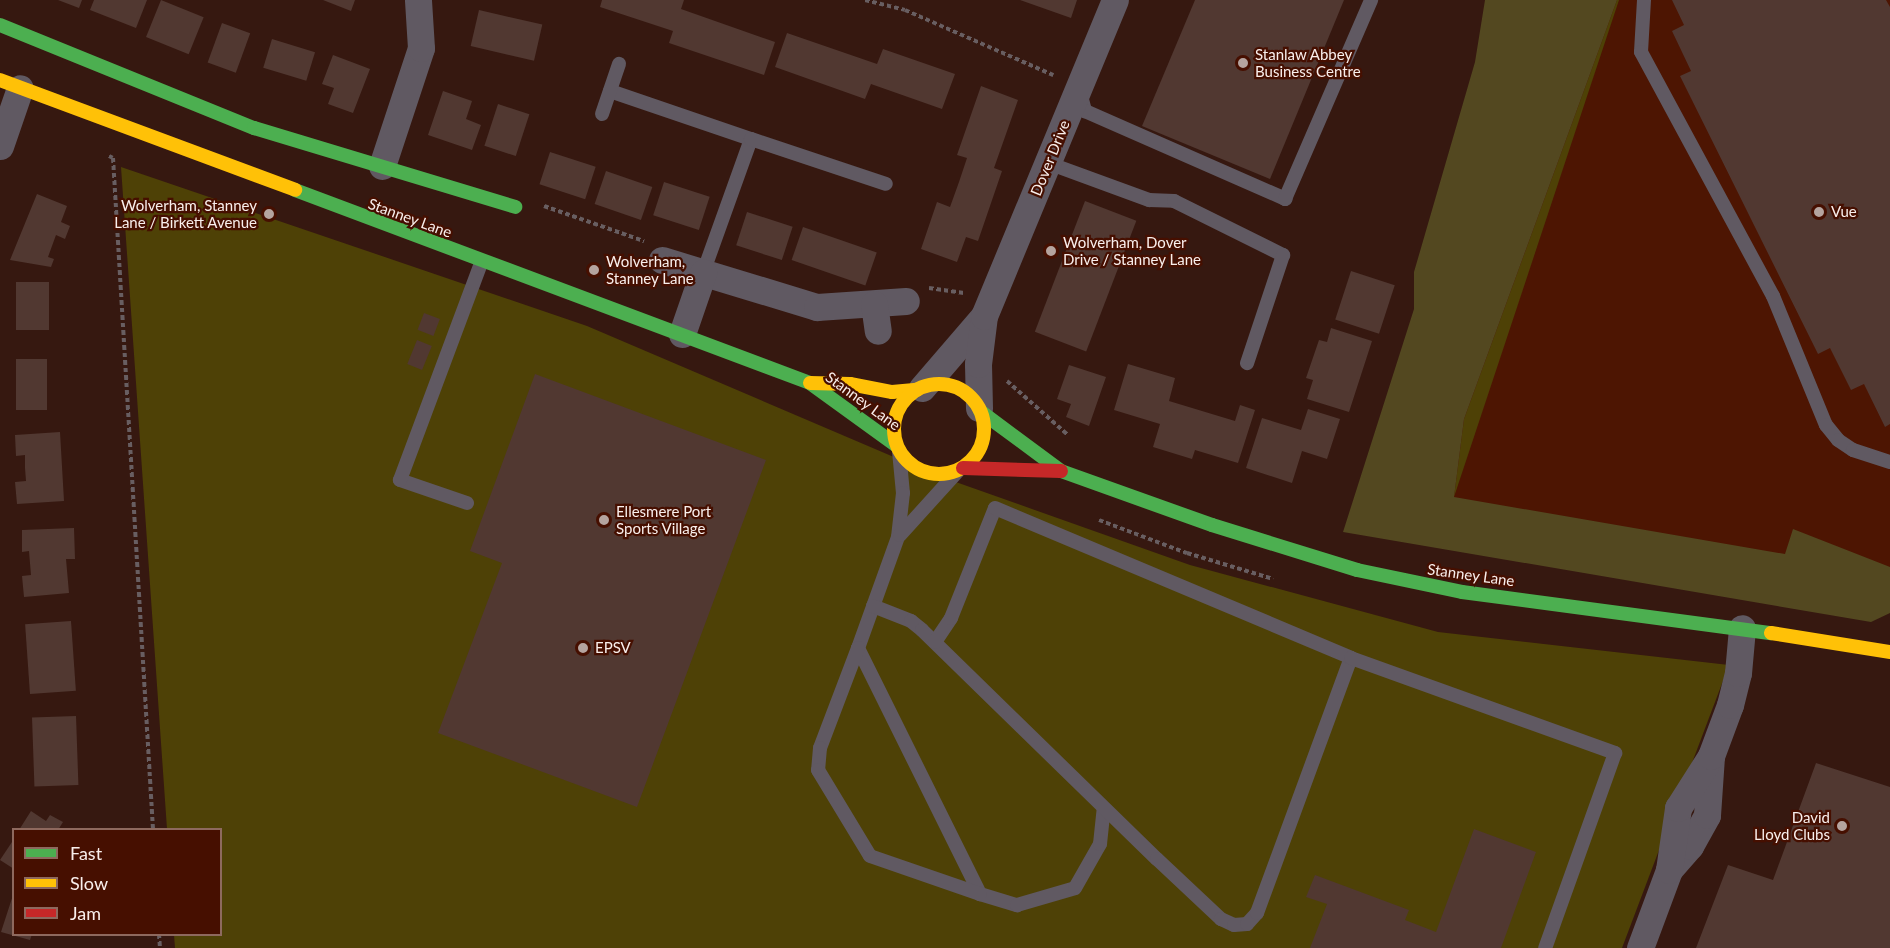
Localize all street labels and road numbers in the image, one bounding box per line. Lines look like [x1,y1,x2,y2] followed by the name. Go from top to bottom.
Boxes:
[1027,117,1073,199] street label: Dover Drive
[366,194,454,242] street label: Stanney Lane
[822,368,904,434] street label: Stanney Lane
[1426,560,1516,590] street label: Stanney Lane

